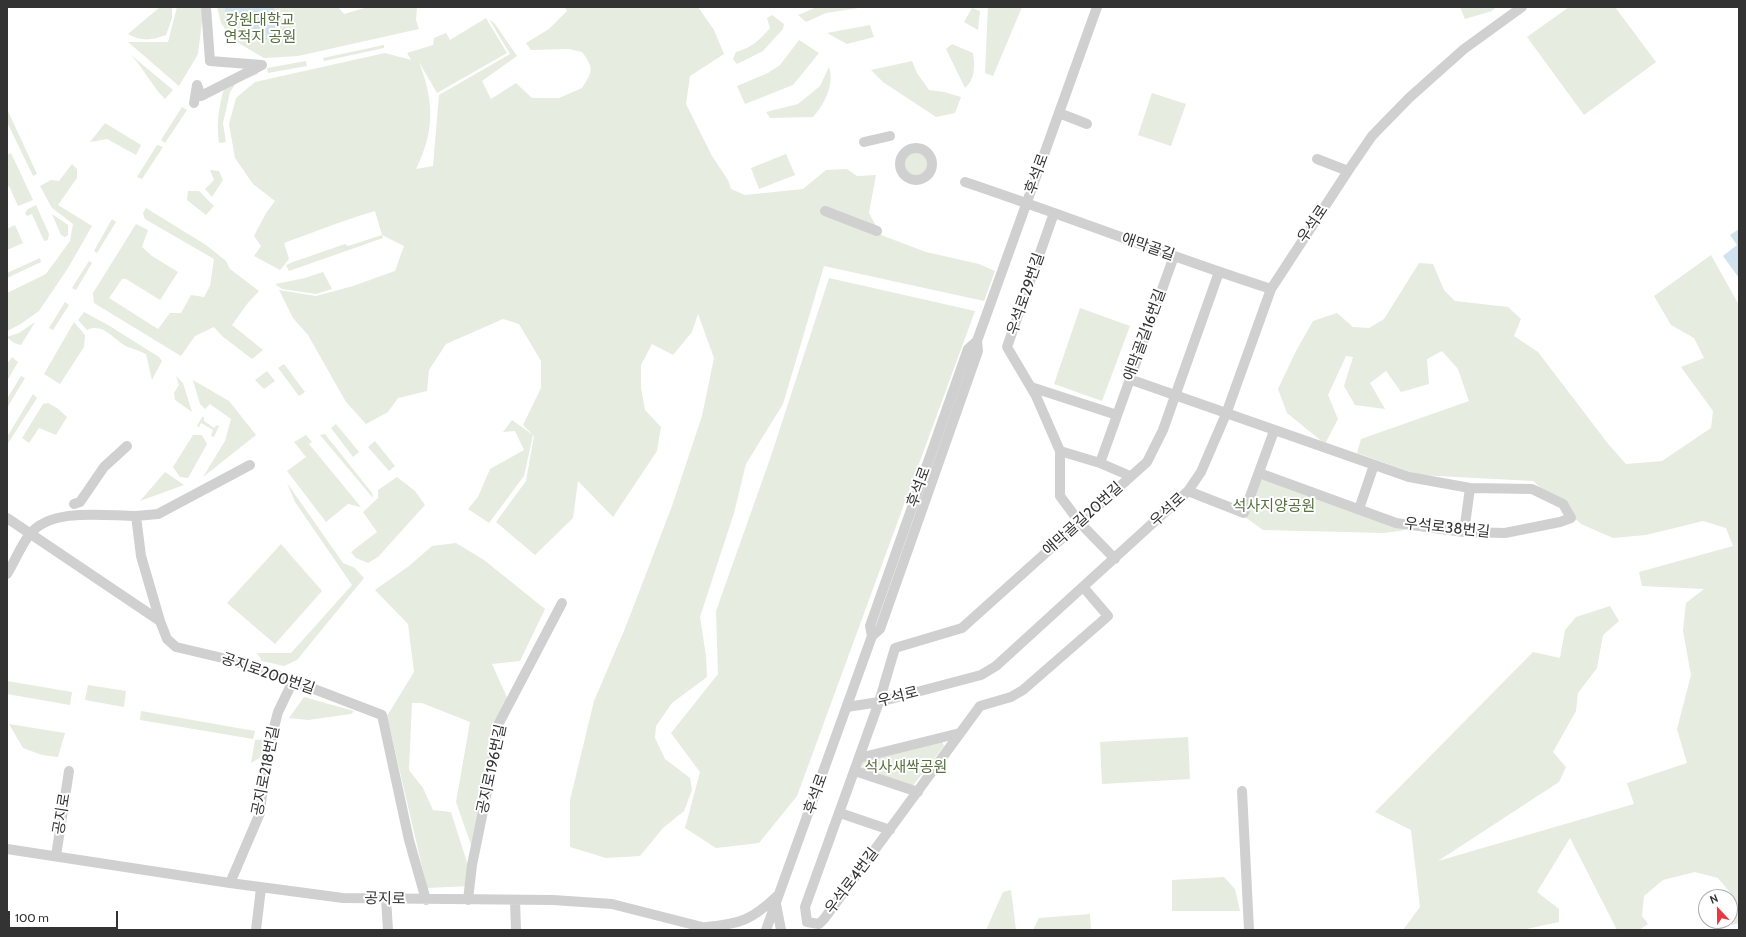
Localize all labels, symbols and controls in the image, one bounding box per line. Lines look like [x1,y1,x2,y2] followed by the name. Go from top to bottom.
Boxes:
[224,12,296,47] park label: 강원대학교 연적지 공원
[1021,151,1053,197] street label: 후석로
[1294,202,1332,246] street label: 우석로
[1119,230,1177,264] street label: 애막골길
[1004,251,1048,337] street label: 우석로29번길
[1120,287,1170,383] street label: 애막골길16번길
[903,464,935,510] street label: 후석로
[1039,478,1127,560] street label: 애막골길20번길
[1147,489,1189,531] street label: 우석로
[1233,498,1315,516] park label: 석사지양공원
[1403,515,1491,541] street label: 우석로38번길
[219,650,317,698] street label: 공지로200번길
[876,683,920,711] street label: 우석로
[474,723,510,815] street label: 공지로196번길
[248,725,284,817] street label: 공지로218번길
[865,759,947,777] park label: 석사새싹공원
[800,771,832,817] street label: 후석로
[50,792,74,836] street label: 공지로
[821,845,883,917] street label: 우석로4번길
[1698,889,1738,929] north arrow
[364,890,406,908] street label: 공지로
[1708,891,1720,907] text: N
[10,903,120,929] scale bar
[15,910,49,925] text: 100 m

